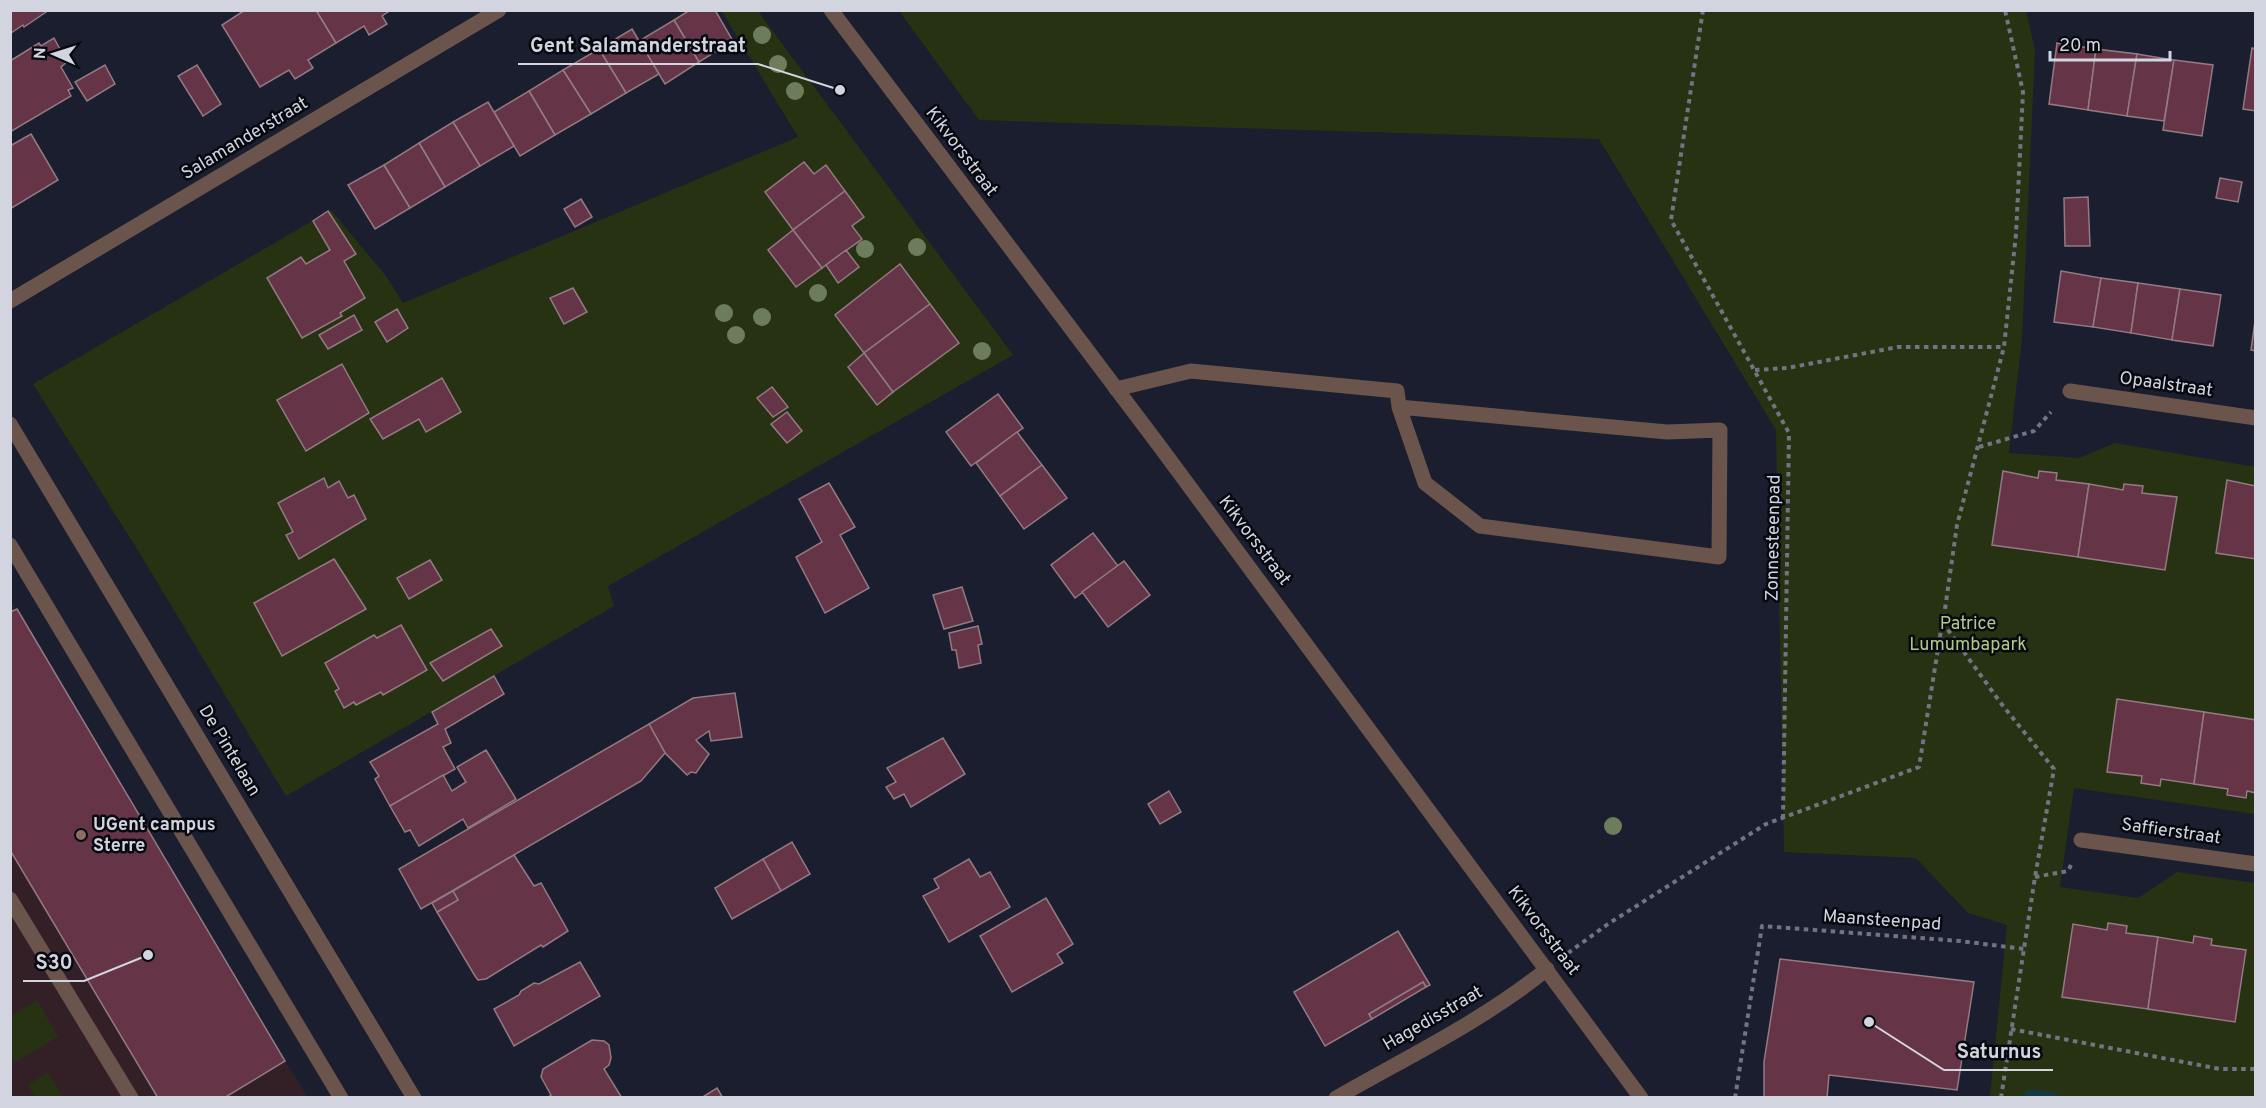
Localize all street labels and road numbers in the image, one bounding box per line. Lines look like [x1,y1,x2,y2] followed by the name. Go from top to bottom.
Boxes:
[178,92,312,186] street label: Salamanderstraat
[920,102,1002,202] street label: Kikvorsstraat
[2118,367,2214,403] street label: Opaalstraat
[1761,474,1787,602] street label: Zonnesteenpad
[1213,491,1295,591] street label: Kikvorsstraat
[193,701,265,801] street label: De Pintelaan
[2120,814,2222,850] street label: Saffierstraat
[1502,881,1584,981] street label: Kikvorsstraat
[1822,905,1942,937] street label: Maansteenpad
[1379,981,1487,1057] street label: Hagedisstraat

